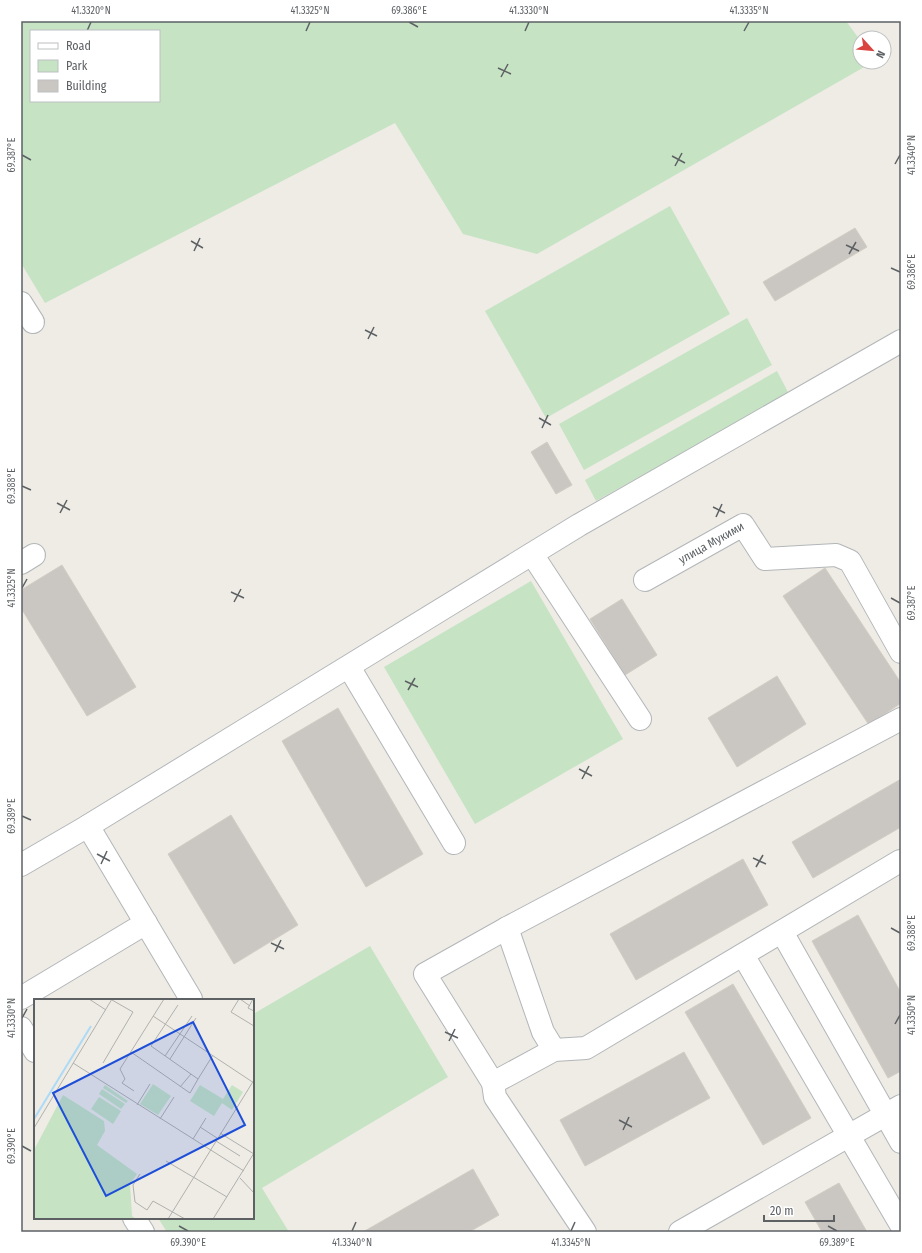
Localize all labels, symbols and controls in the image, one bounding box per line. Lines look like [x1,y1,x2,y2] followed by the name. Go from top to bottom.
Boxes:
[71,5,111,17] text: 41.3320°N
[290,5,330,17] text: 41.3325°N
[391,5,427,17] text: 69.386°E
[509,5,549,17] text: 41.3330°N
[729,5,769,17] text: 41.3335°N
[30,30,160,102] legend
[852,30,892,70] north arrow
[66,39,91,53] text: Road
[873,48,888,60] text: N
[66,59,88,73] text: Park
[66,79,107,93] text: Building
[906,135,918,175] text: 41.3340°N
[6,137,18,172] text: 69.387°E
[906,254,918,290] text: 69.386°E
[6,468,18,504] text: 69.388°E
[676,519,746,567] street label: улица Мукими
[6,568,18,608] text: 41.3325°N
[906,585,918,620] text: 69.387°E
[6,798,18,834] text: 69.389°E
[906,915,918,951] text: 69.388°E
[906,995,918,1035] text: 41.3350°N
[6,998,18,1038] text: 41.3330°N
[34,999,254,1219] inset map
[6,1128,18,1164] text: 69.390°E
[764,1197,834,1223] scale bar
[770,1204,794,1218] text: 20 m
[170,1237,206,1249] text: 69.390°E
[332,1237,372,1249] text: 41.3340°N
[551,1237,591,1249] text: 41.3345°N
[819,1237,855,1249] text: 69.389°E

